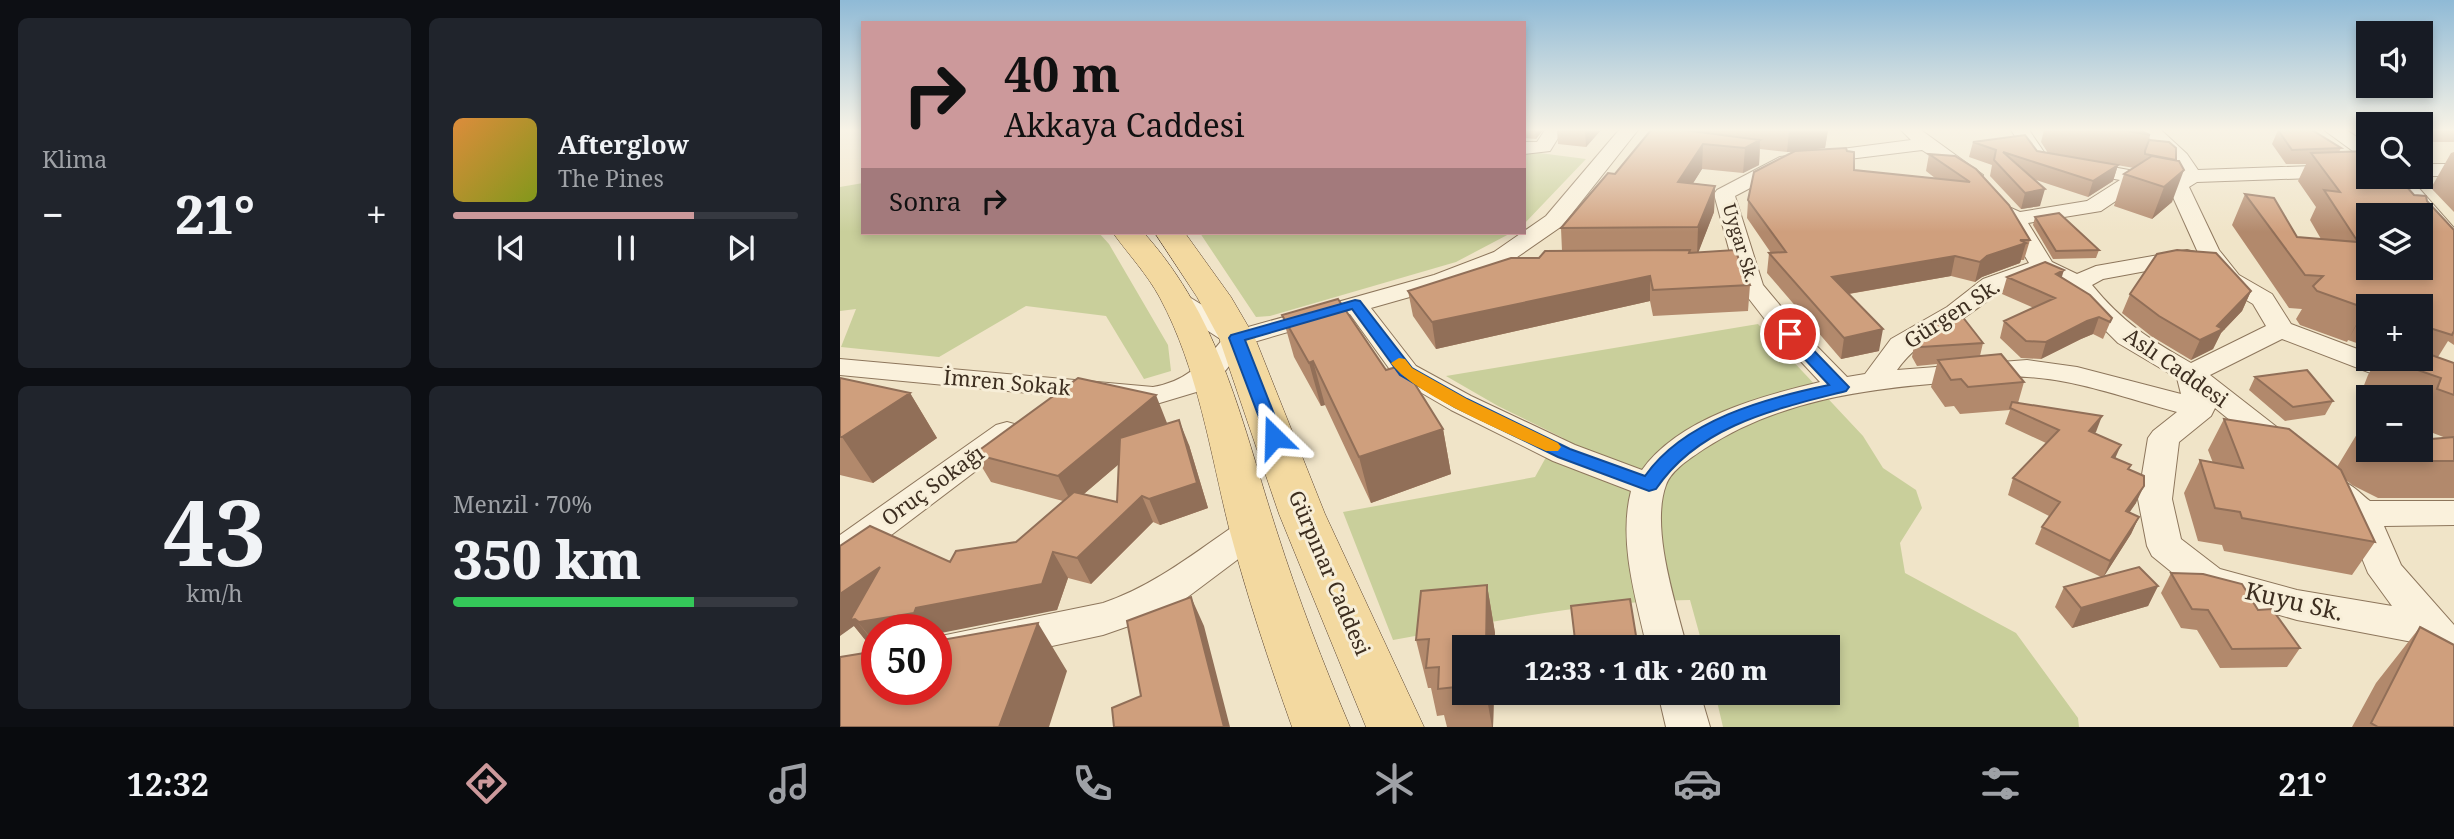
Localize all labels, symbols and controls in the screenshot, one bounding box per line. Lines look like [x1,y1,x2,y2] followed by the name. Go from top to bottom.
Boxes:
[2356,21,2433,462] map controls
[2356,21,2433,98] button: sound
[1004,40,1120,106] text: 40 m
[889,49,980,140] icon: right
[1004,103,1245,146] text: Akkaya Caddesi
[2356,112,2433,189] button: search
[558,126,689,162] text: Afterglow
[42,143,107,175] text: Klima
[558,162,664,194] text: The Pines
[175,178,255,249] text: 21°
[975,182,1013,220] icon: right
[889,183,961,219] text: Sonra
[42,188,64,240] text: −
[366,188,387,240] text: +
[1718,201,1764,285] street label: Uygar Sk.
[2356,203,2433,280] button: layers
[492,229,530,267] icon: previous
[607,229,645,267] icon: pause
[722,229,760,267] icon: next
[1898,272,2005,355] street label: Gürgen Sk.
[2356,294,2433,371] button: +
[1760,304,1820,364] pin
[1771,315,1809,353] icon: arrive
[2119,321,2234,413] street label: Aslı Caddesi
[942,362,1073,402] street label: İmren Sokak
[2356,385,2433,462] button: −
[1237,400,1311,474] position arrow
[876,438,990,532] street label: Oruç Sokağı
[163,469,266,593] text: 43
[1283,486,1377,660] street label: Gürpınar Caddesi
[453,488,592,520] text: Menzil · 70%
[453,523,641,594] text: 350 km
[2242,573,2347,628] street label: Kuyu Sk.
[186,577,243,609] text: km/h
[861,614,952,705] speed limit sign: 50
[1524,652,1768,688] text: 12:33 · 1 dk · 260 m
[462,759,511,808] icon: directions
[765,759,814,808] icon: music
[1068,759,1117,808] icon: phone
[1370,759,1419,808] icon: climate
[1673,759,1722,808] icon: car
[1976,759,2025,808] icon: filters
[127,762,209,805] text: 12:32
[2278,762,2327,805] text: 21°

